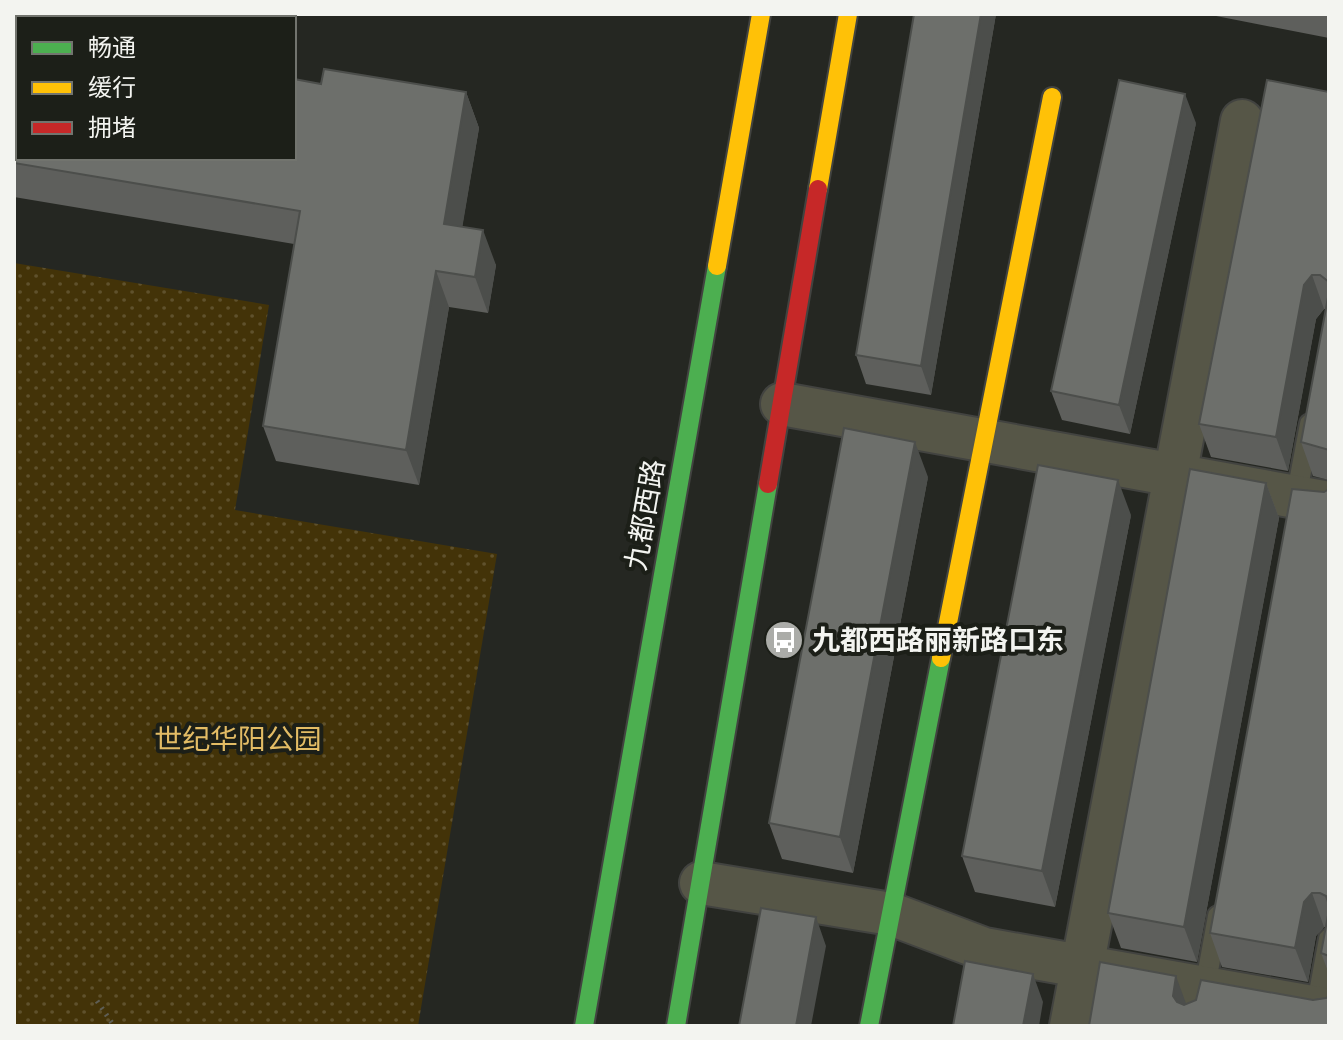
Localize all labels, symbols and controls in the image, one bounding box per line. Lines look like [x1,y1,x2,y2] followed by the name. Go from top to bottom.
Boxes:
[16,16,296,160] legend
[88,30,136,65] text: 畅通
[88,70,136,105] text: 缓行
[88,110,136,145] text: 拥堵
[615,456,675,574] street label: 九都西路
[763,619,805,661] bus stop icon: 九都西路丽新路口东
[812,620,1064,661] place label: 九都西路丽新路口东
[154,719,322,760] park label: 世纪华阳公园

